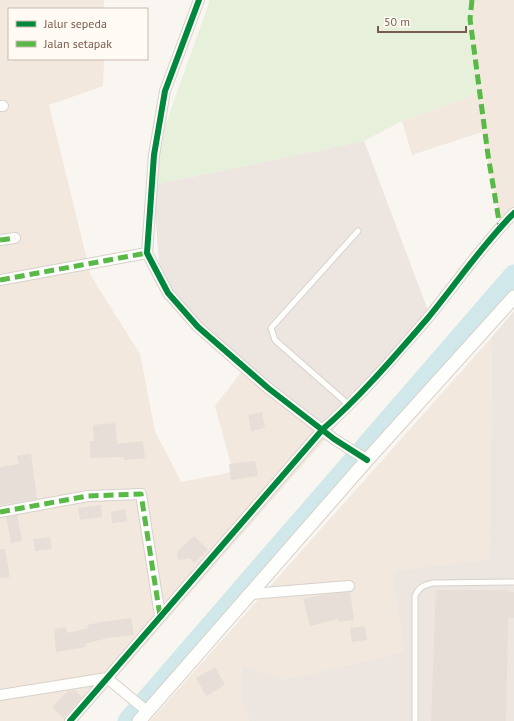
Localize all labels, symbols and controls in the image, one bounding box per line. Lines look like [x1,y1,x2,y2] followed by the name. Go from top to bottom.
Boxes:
[8,8,148,60] legend
[378,8,466,34] scale bar
[384,14,410,29] text: 50 m
[43,16,107,31] text: Jalur sepeda
[43,36,112,51] text: Jalan setapak

